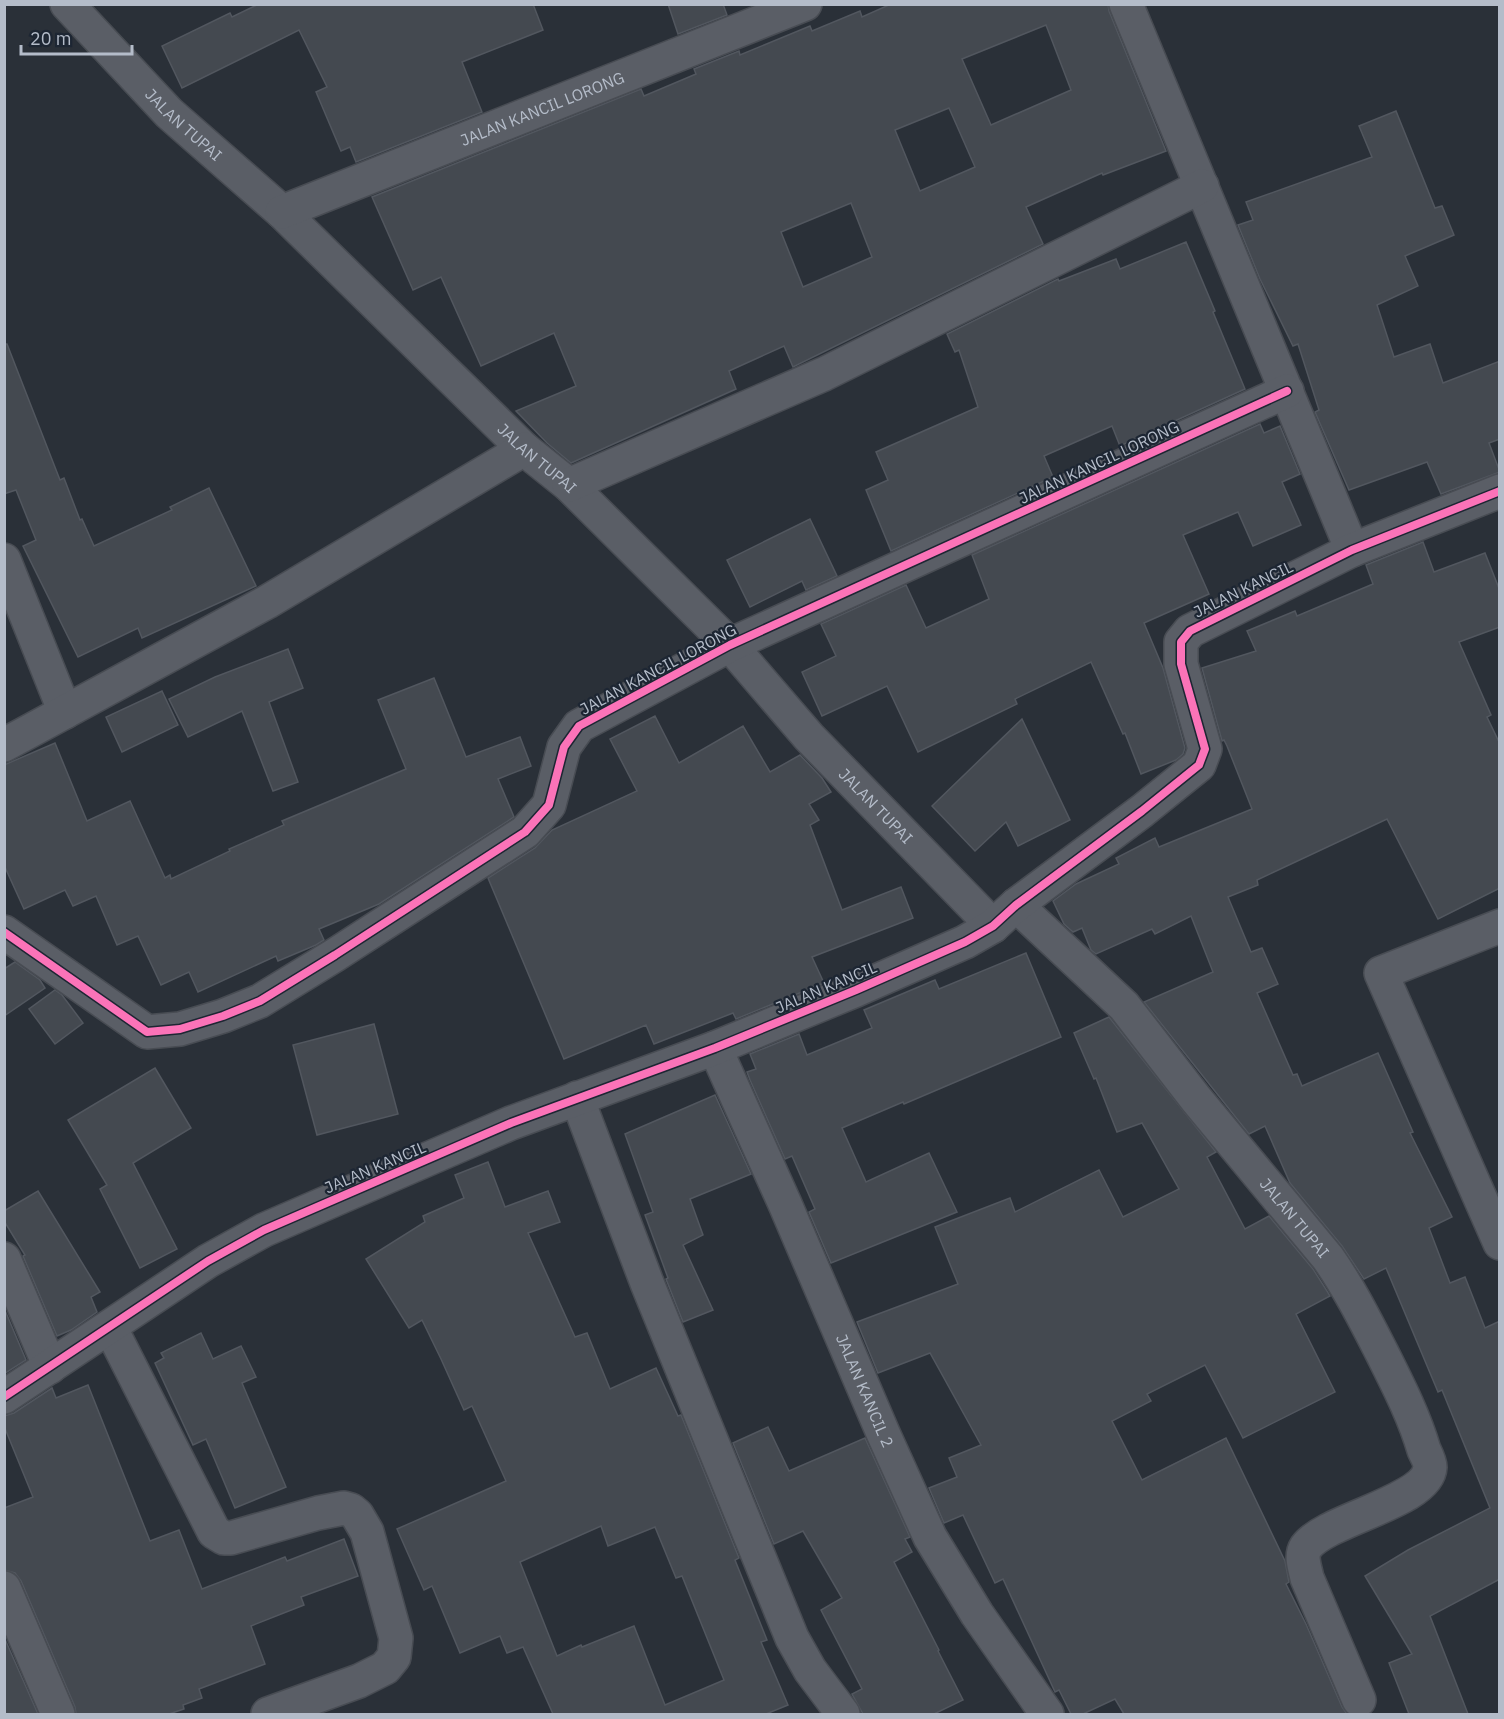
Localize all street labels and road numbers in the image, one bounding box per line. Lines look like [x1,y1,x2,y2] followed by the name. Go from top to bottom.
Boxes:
[457,67,627,150] street label: JALAN KANCIL LORONG
[141,84,226,165] street label: JALAN TUPAI
[1016,416,1182,508] street label: JALAN KANCIL LORONG
[493,419,581,497] street label: JALAN TUPAI
[1190,556,1296,622] street label: JALAN KANCIL
[576,619,740,719] street label: JALAN KANCIL LORONG
[835,764,917,848] street label: JALAN TUPAI
[772,957,880,1017] street label: JALAN KANCIL
[321,1137,429,1197] street label: JALAN KANCIL
[1256,1174,1334,1262] street label: JALAN TUPAI
[832,1331,898,1451] street label: JALAN KANCIL 2

